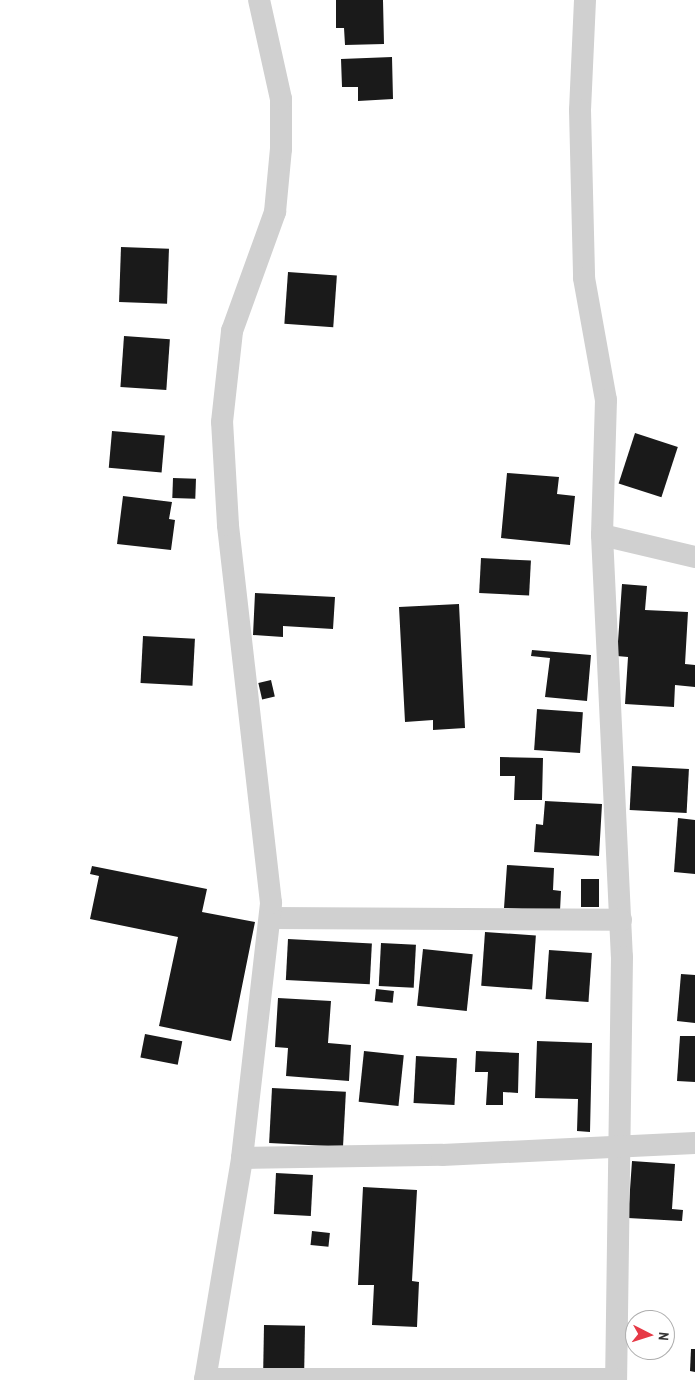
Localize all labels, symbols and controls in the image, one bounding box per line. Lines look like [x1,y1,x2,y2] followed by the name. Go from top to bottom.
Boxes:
[625,1310,675,1360] north arrow
[655,1331,673,1341] text: N

